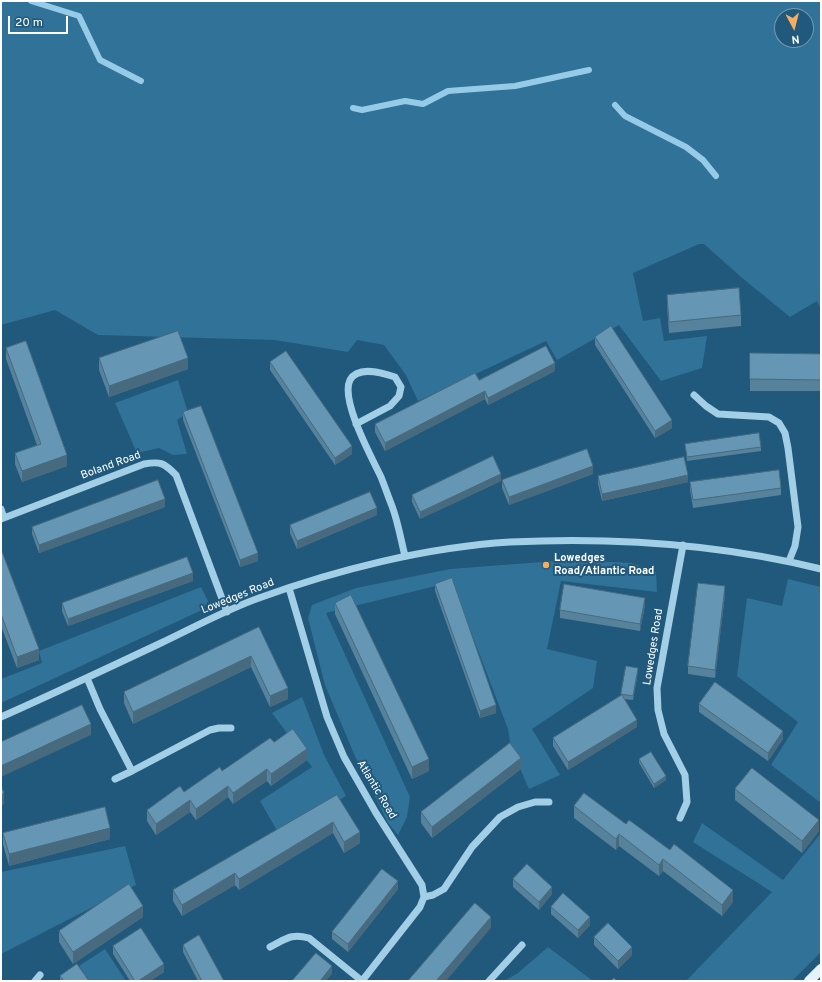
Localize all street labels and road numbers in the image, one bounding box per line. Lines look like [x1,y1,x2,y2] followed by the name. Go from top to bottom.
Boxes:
[79,449,143,483] street label: Boland Road
[200,576,276,618] street label: Lowedges Road
[641,608,667,686] street label: Lowedges Road
[353,758,399,822] street label: Atlantic Road

